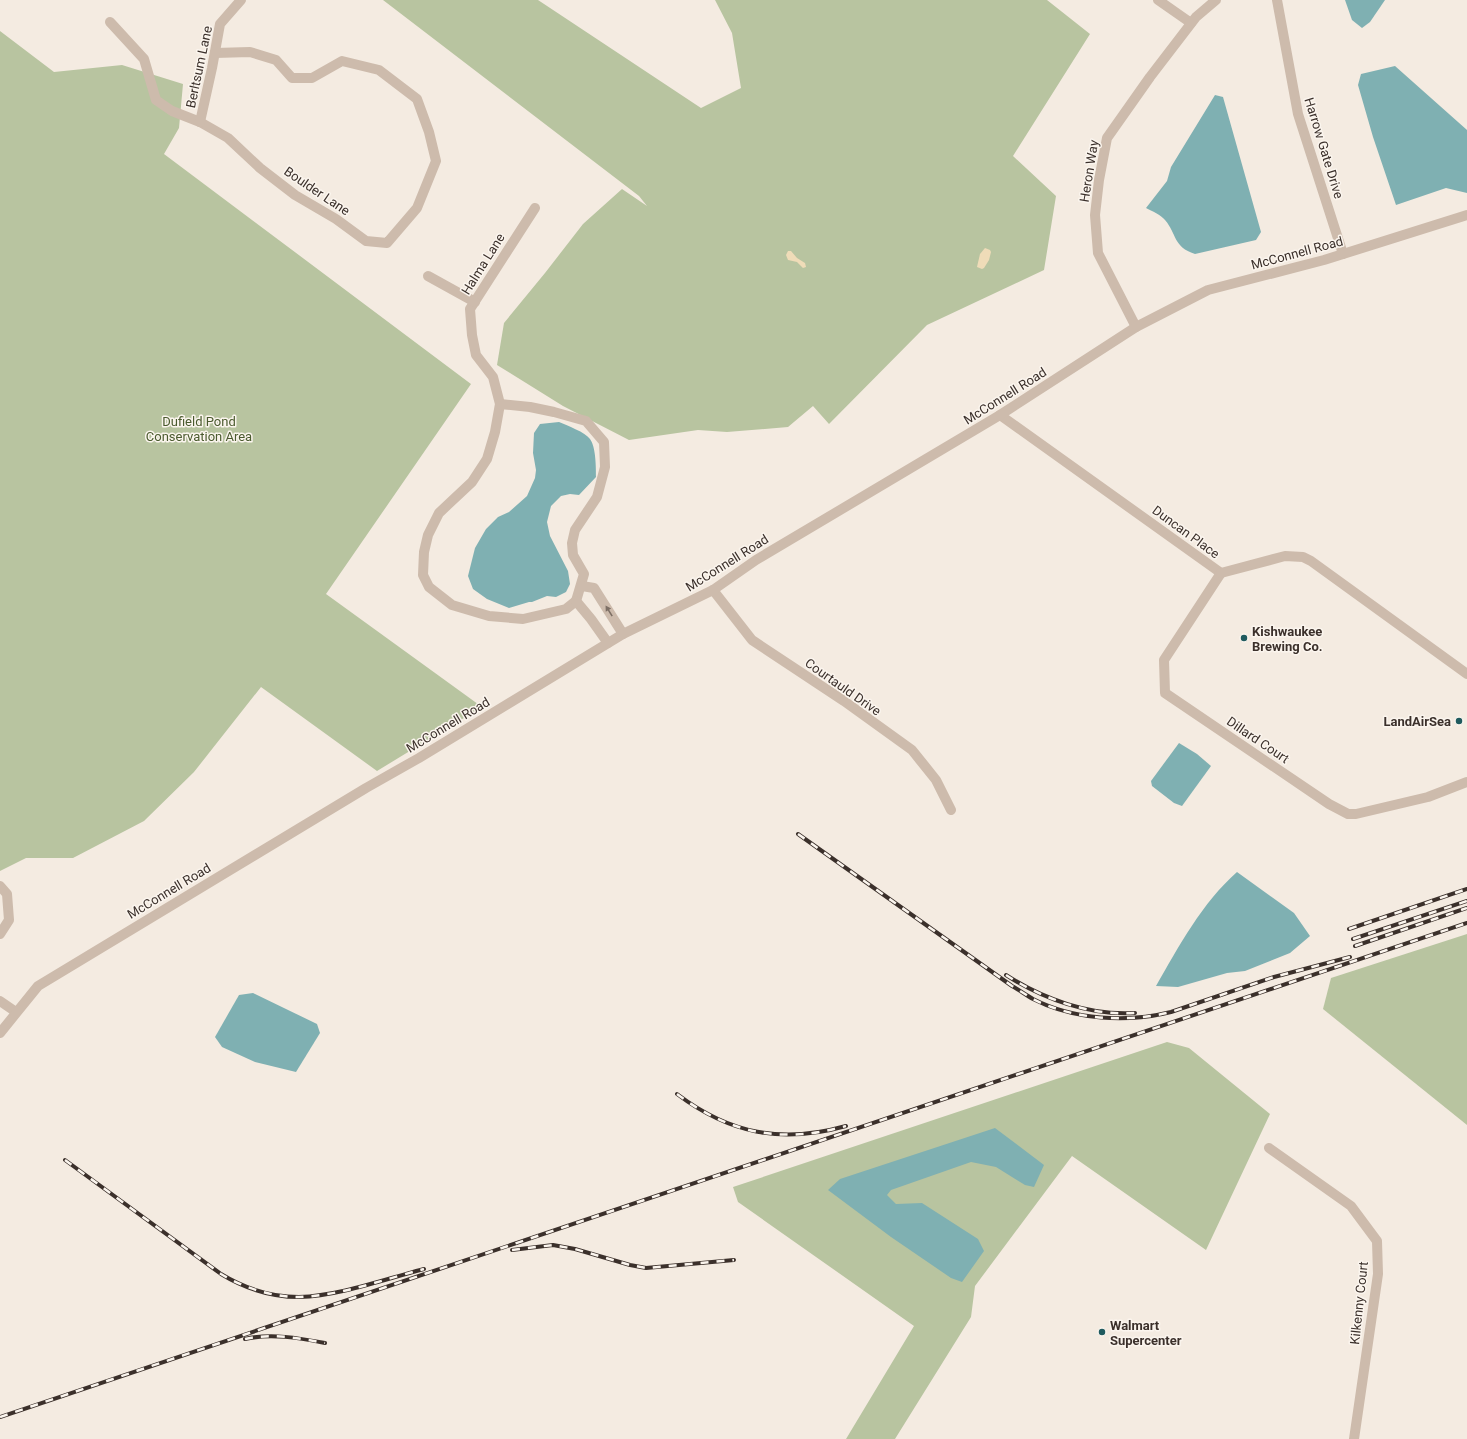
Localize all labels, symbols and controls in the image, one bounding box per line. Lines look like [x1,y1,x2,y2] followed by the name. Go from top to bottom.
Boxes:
[183,25,215,109] street label: Berltsum Lane
[1301,96,1347,200] street label: Harrow Gate Drive
[1077,139,1101,203] street label: Heron Way
[281,164,353,218] street label: Boulder Lane
[458,231,508,297] street label: Halma Lane
[1249,234,1345,272] street label: McConnell Road
[961,365,1049,427] street label: McConnell Road
[146,414,252,444] park label: Dufield Pond Conservation Area
[1150,503,1223,561] street label: Duncan Place
[683,532,771,594] street label: McConnell Road
[605,605,612,617] one-way arrow
[1252,624,1323,654] place label: Kishwaukee Brewing Co.
[1239,633,1249,643] marker: Kishwaukee Brewing Co.
[802,655,884,719] street label: Courtauld Drive
[404,694,492,756] street label: McConnell Road
[1224,714,1292,766] street label: Dillard Court
[1383,714,1451,729] place label: LandAirSea
[1454,716,1464,726] marker: LandAirSea
[125,860,213,922] street label: McConnell Road
[1347,1261,1371,1345] street label: Kilkenny Court
[1110,1318,1182,1348] place label: Walmart Supercenter
[1097,1327,1107,1337] marker: Walmart Supercenter

